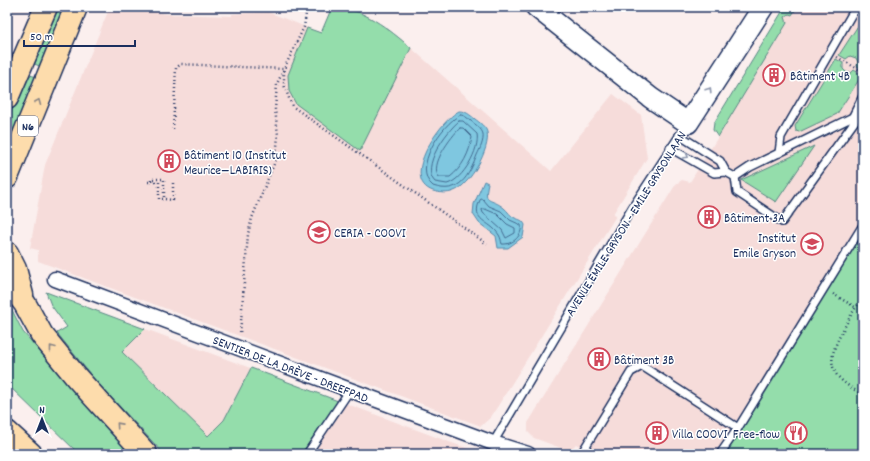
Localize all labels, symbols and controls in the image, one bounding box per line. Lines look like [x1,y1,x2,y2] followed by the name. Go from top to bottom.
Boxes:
[24,22,135,48] scale bar
[30,29,53,46] text: 50 m
[761,62,787,88] building icon: Bâtiment 4B
[790,68,850,87] place label: Bâtiment 4B
[704,87,712,94] one-way arrow
[33,99,41,106] one-way arrow
[18,116,38,136] road number: N6
[562,128,692,321] street label: AVENUE ÉMILE GRYSON - EMILE GRYSONLAAN
[184,147,286,181] place label: Bâtiment 10 (Institut Meurice—LABIRIS)
[156,148,182,174] building icon: Bâtiment 10 (Institut Meurice—LABIRIS)
[682,152,689,159] one-way arrow
[696,204,722,230] building icon: Bâtiment 3A
[724,210,785,229] place label: Bâtiment 3A
[306,219,332,245] school or university icon: CERIA - COOVI
[334,225,406,244] place label: CERIA - COOVI
[733,230,796,264] place label: Institut Emile Gryson
[799,231,825,257] school or university icon: Institut Emile Gryson
[210,332,371,409] street label: SENTIER DE LA DRÈVE - DREEFPAD
[50,345,57,352] one-way arrow
[586,346,612,372] building icon: Bâtiment 3B
[614,352,674,371] place label: Bâtiment 3B
[22,399,62,439] north arrow
[39,403,45,419] text: N
[644,420,670,446] building icon: Villa COOVI
[783,420,809,446] restaurant icon: Free-flow
[117,422,124,430] one-way arrow
[672,426,728,445] place label: Villa COOVI
[733,426,780,445] place label: Free-flow

